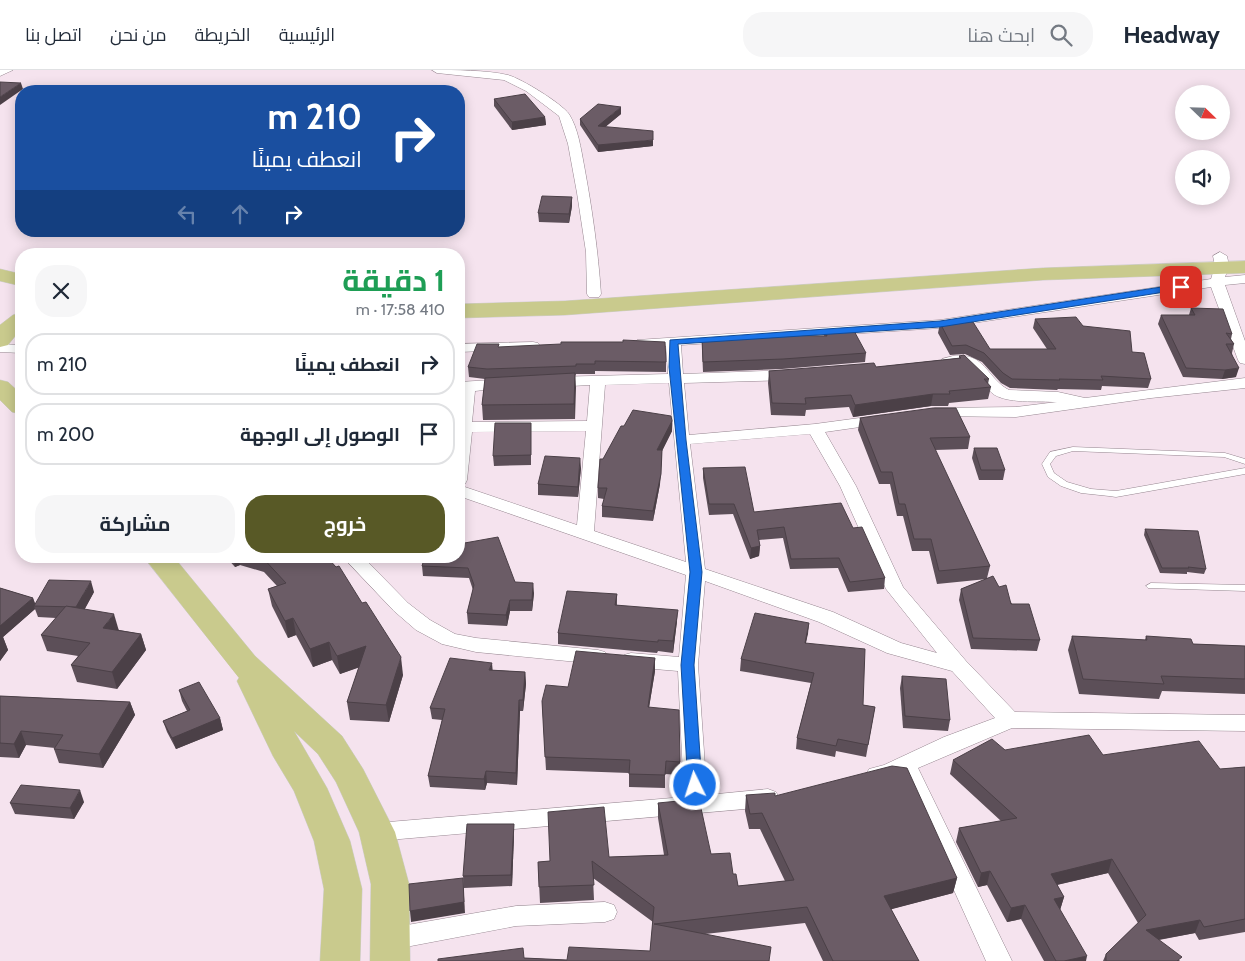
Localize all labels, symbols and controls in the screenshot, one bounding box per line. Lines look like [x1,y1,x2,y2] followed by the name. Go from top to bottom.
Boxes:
[743,12,1093,57] search box
[1123,20,1220,49] text: Headway
[1047,21,1075,49] icon: search
[25,24,82,46] text: اتصل بنا
[110,24,166,46] text: من نحن
[194,24,251,46] text: الخريطة
[279,24,335,46] text: الرئيسية
[967,24,1035,47] text: ابحث هنا
[1175,85,1230,140] north arrow
[1175,85,1230,205] map controls
[268,95,362,138] text: 210 m
[380,105,445,170] icon: right
[251,146,362,173] text: انعطف يمينًا
[1175,150,1230,205] button: sound
[173,200,201,228] icon: left
[226,200,254,228] icon: ahead
[279,200,307,228] icon: right
[342,262,445,299] text: 1 دقيقة
[35,265,87,317] button: close
[1160,266,1202,308] pin
[1167,273,1195,301] icon: arrive
[356,300,445,319] text: 410 m · 17:58
[415,350,443,378] icon: right
[37,353,87,376] text: 210 m
[294,353,400,376] text: انعطف يمينًا
[415,420,443,448] icon: arrive
[37,423,94,446] text: 200 m
[240,423,400,446] text: الوصول إلى الوجهة
[35,495,235,553] button: مشاركة
[245,495,445,553] button: خروج
[668,758,720,810] position arrow

